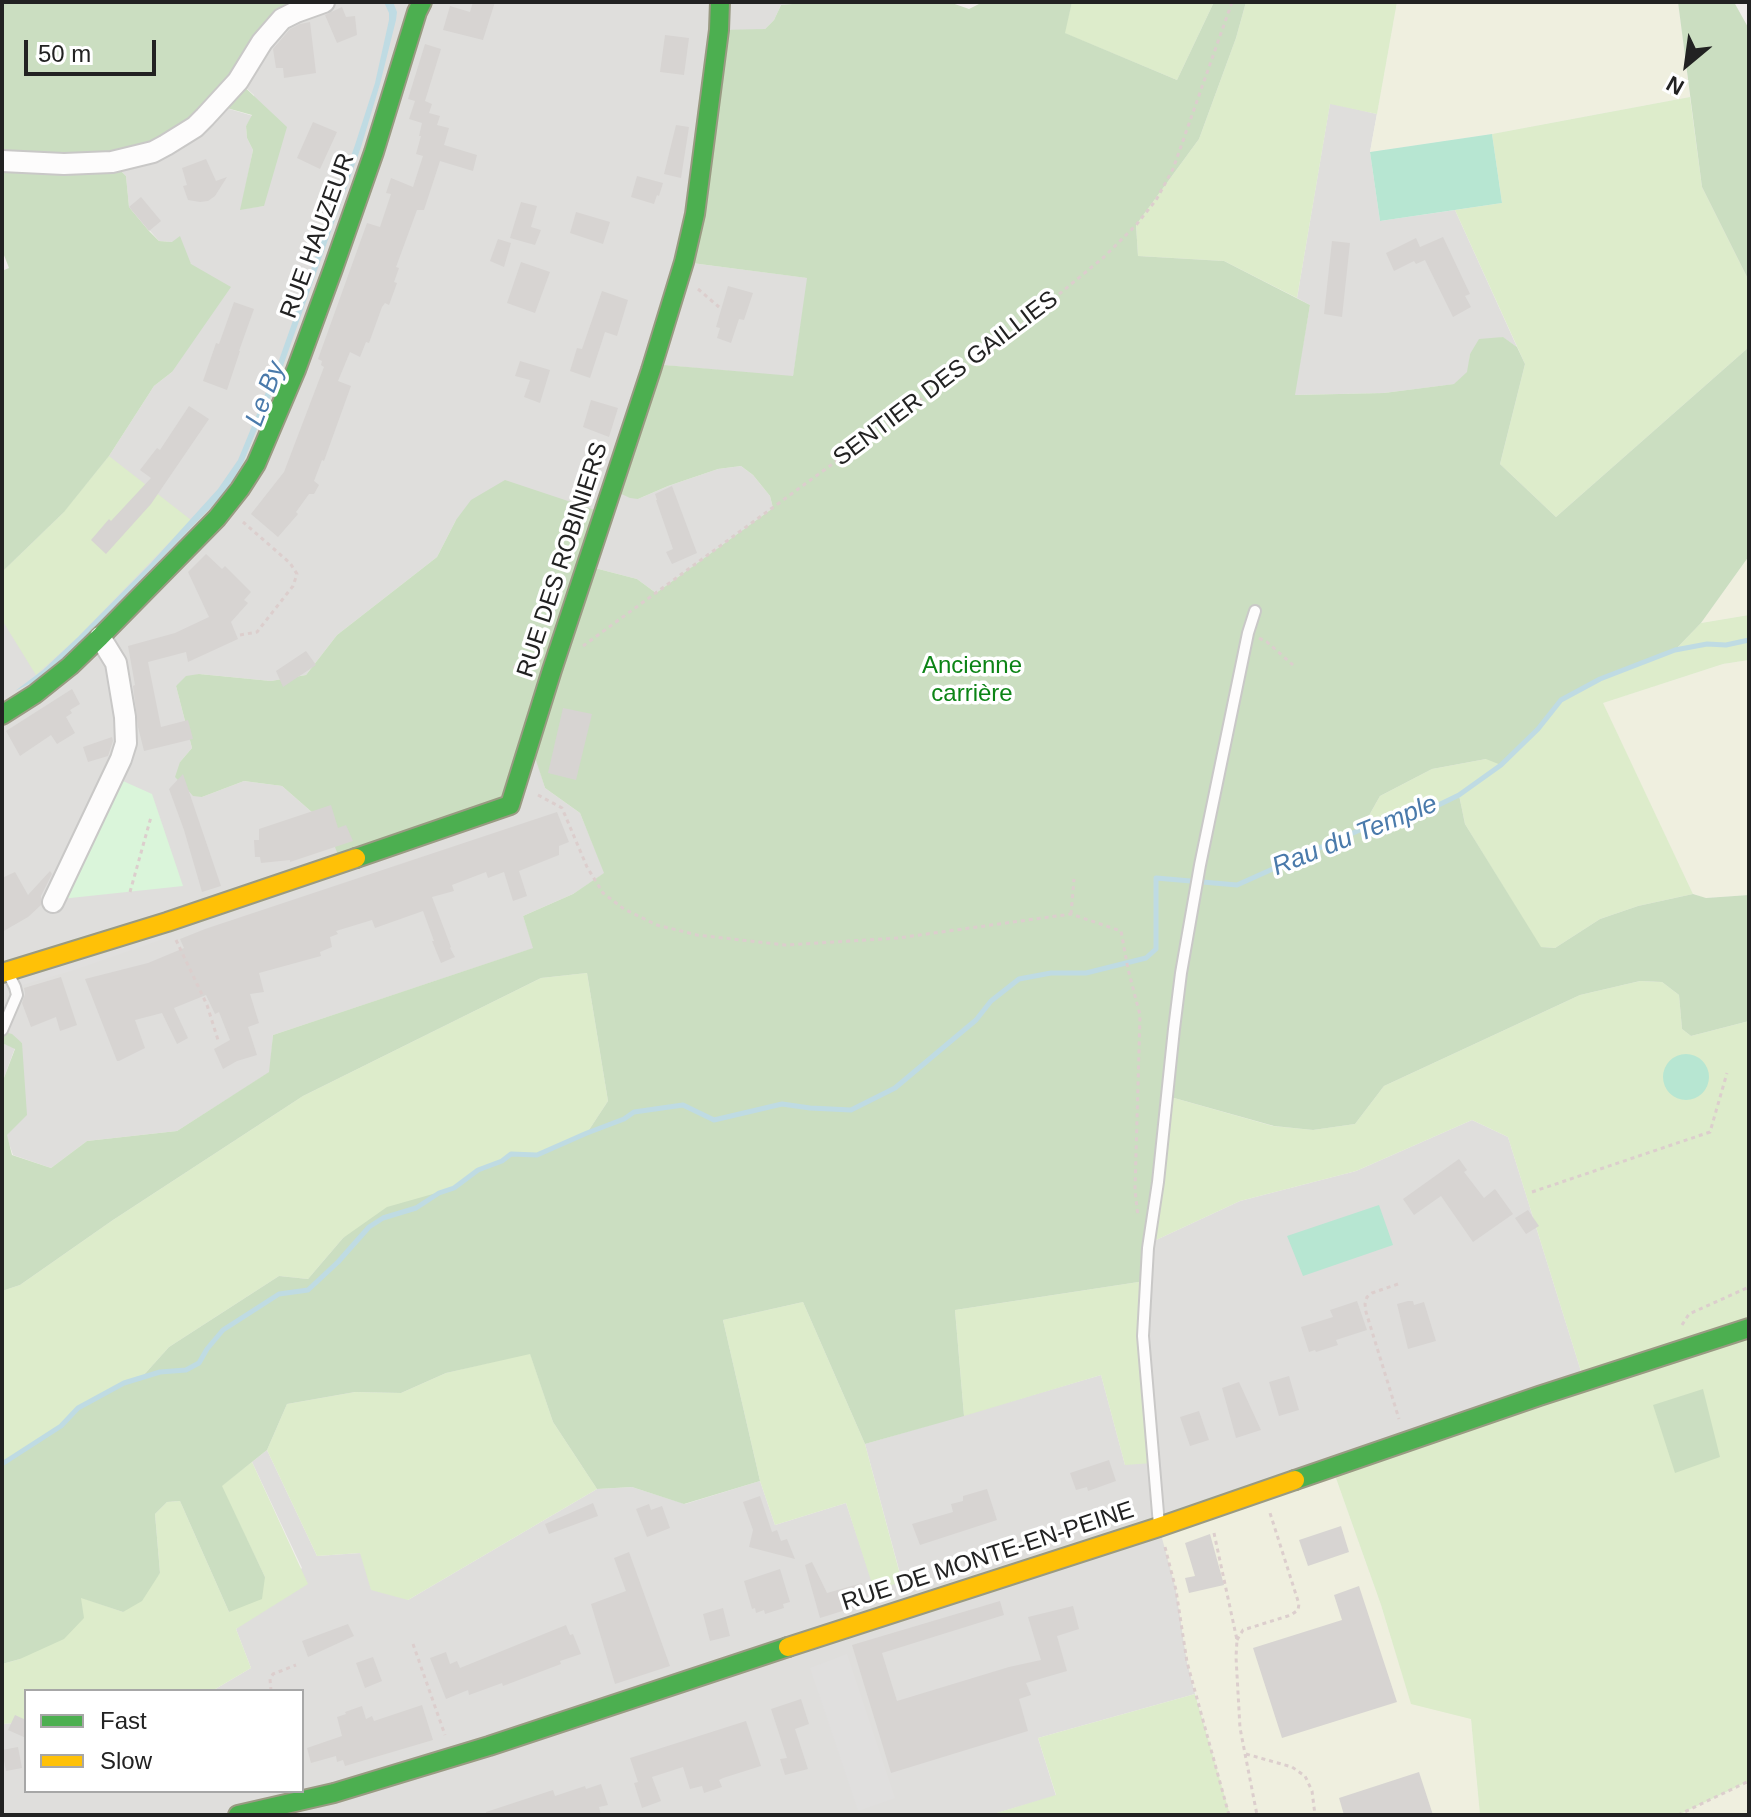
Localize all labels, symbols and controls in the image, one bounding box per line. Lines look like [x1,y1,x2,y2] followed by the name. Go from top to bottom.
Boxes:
[28,24,160,74] scale bar
[1647,24,1727,104] north arrow
[38,40,91,67] text: 50 m
[1662,71,1688,100] text: N
[275,150,361,322] street label: RUE HAUZEUR
[828,285,1064,473] street label: SENTIER DES GAILLIES
[240,357,292,431] water label: Le By
[511,439,615,681] street label: RUE DES ROBINIERS
[922,652,1022,708] park label: Ancienne carrière
[1268,789,1442,883] water label: Rau du Temple
[838,1496,1138,1618] street label: RUE DE MONTE-EN-PEINE
[24,1689,304,1793] legend
[100,1707,147,1734] text: Fast
[100,1747,152,1774] text: Slow

